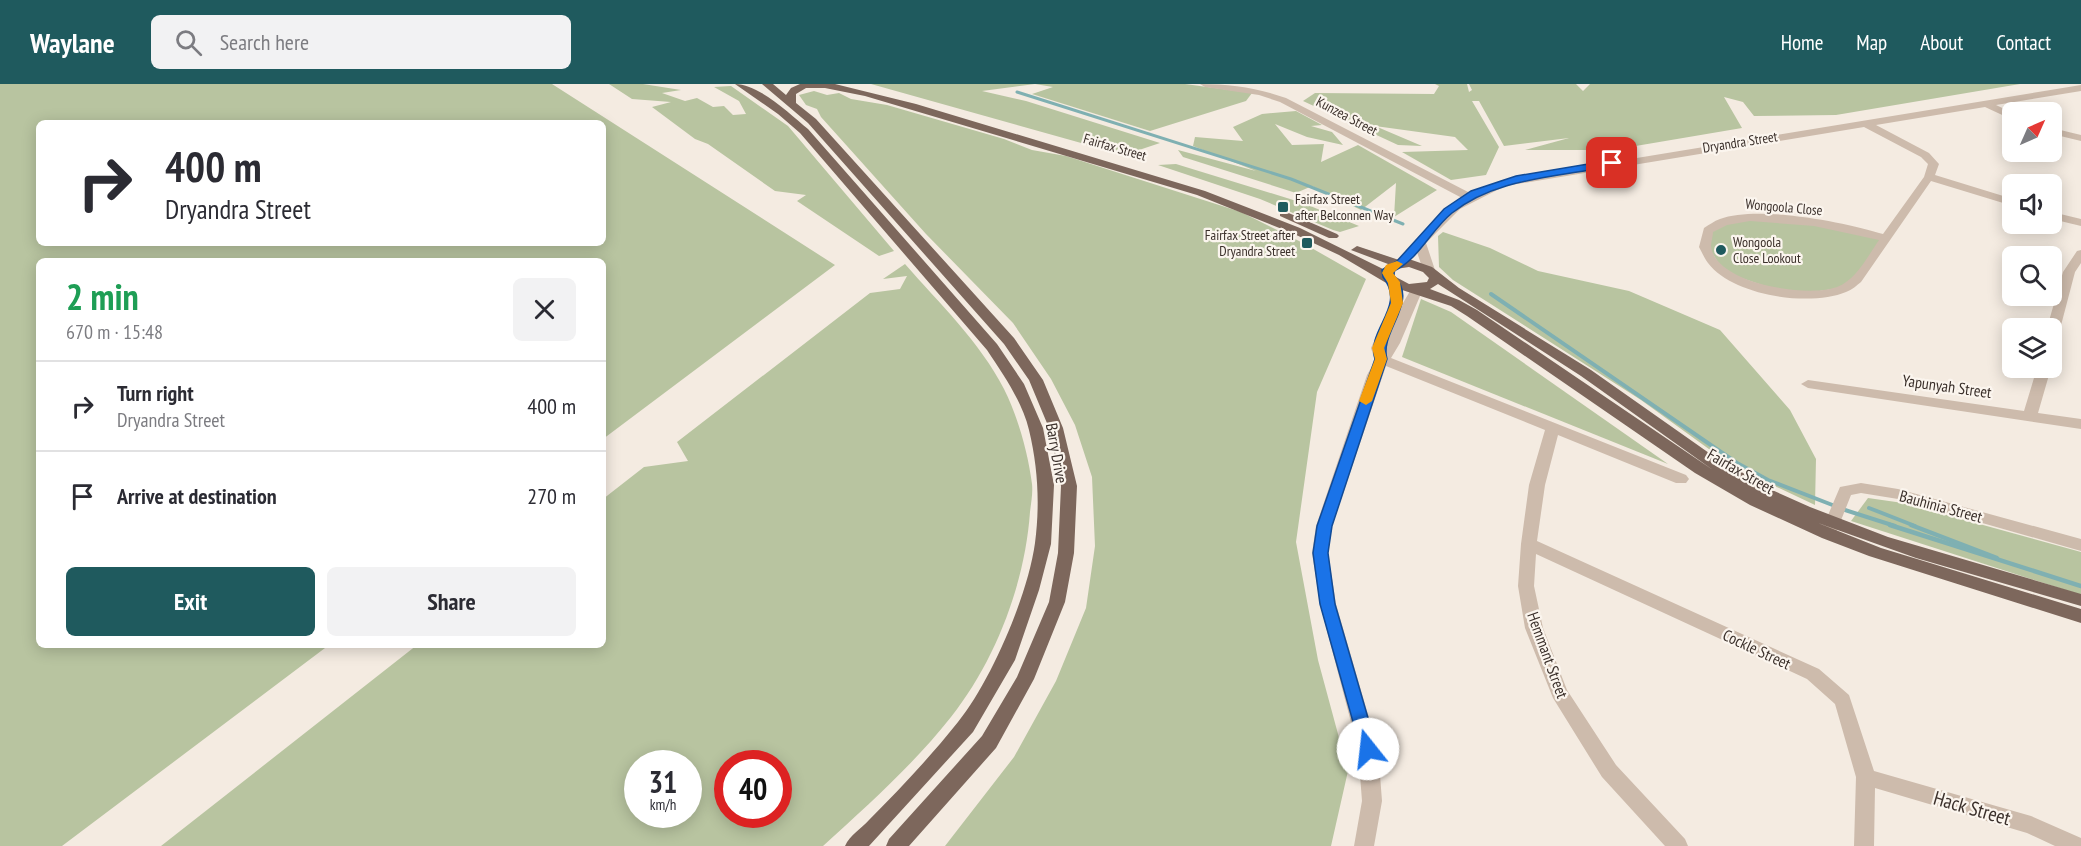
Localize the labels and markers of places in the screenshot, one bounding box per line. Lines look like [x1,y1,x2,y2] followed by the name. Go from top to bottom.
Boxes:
[1586,137,1637,188] pin
[1295,190,1394,224] place label: Fairfax Street after Belconnen Way
[1276,200,1290,214] marker: Fairfax Street after Belconnen Way
[1205,226,1295,260] place label: Fairfax Street after Dryandra Street
[1733,233,1801,267] place label: Wongoola Close Lookout
[1300,236,1314,250] marker: Fairfax Street after Dryandra Street
[1714,243,1728,257] marker: Wongoola Close Lookout

